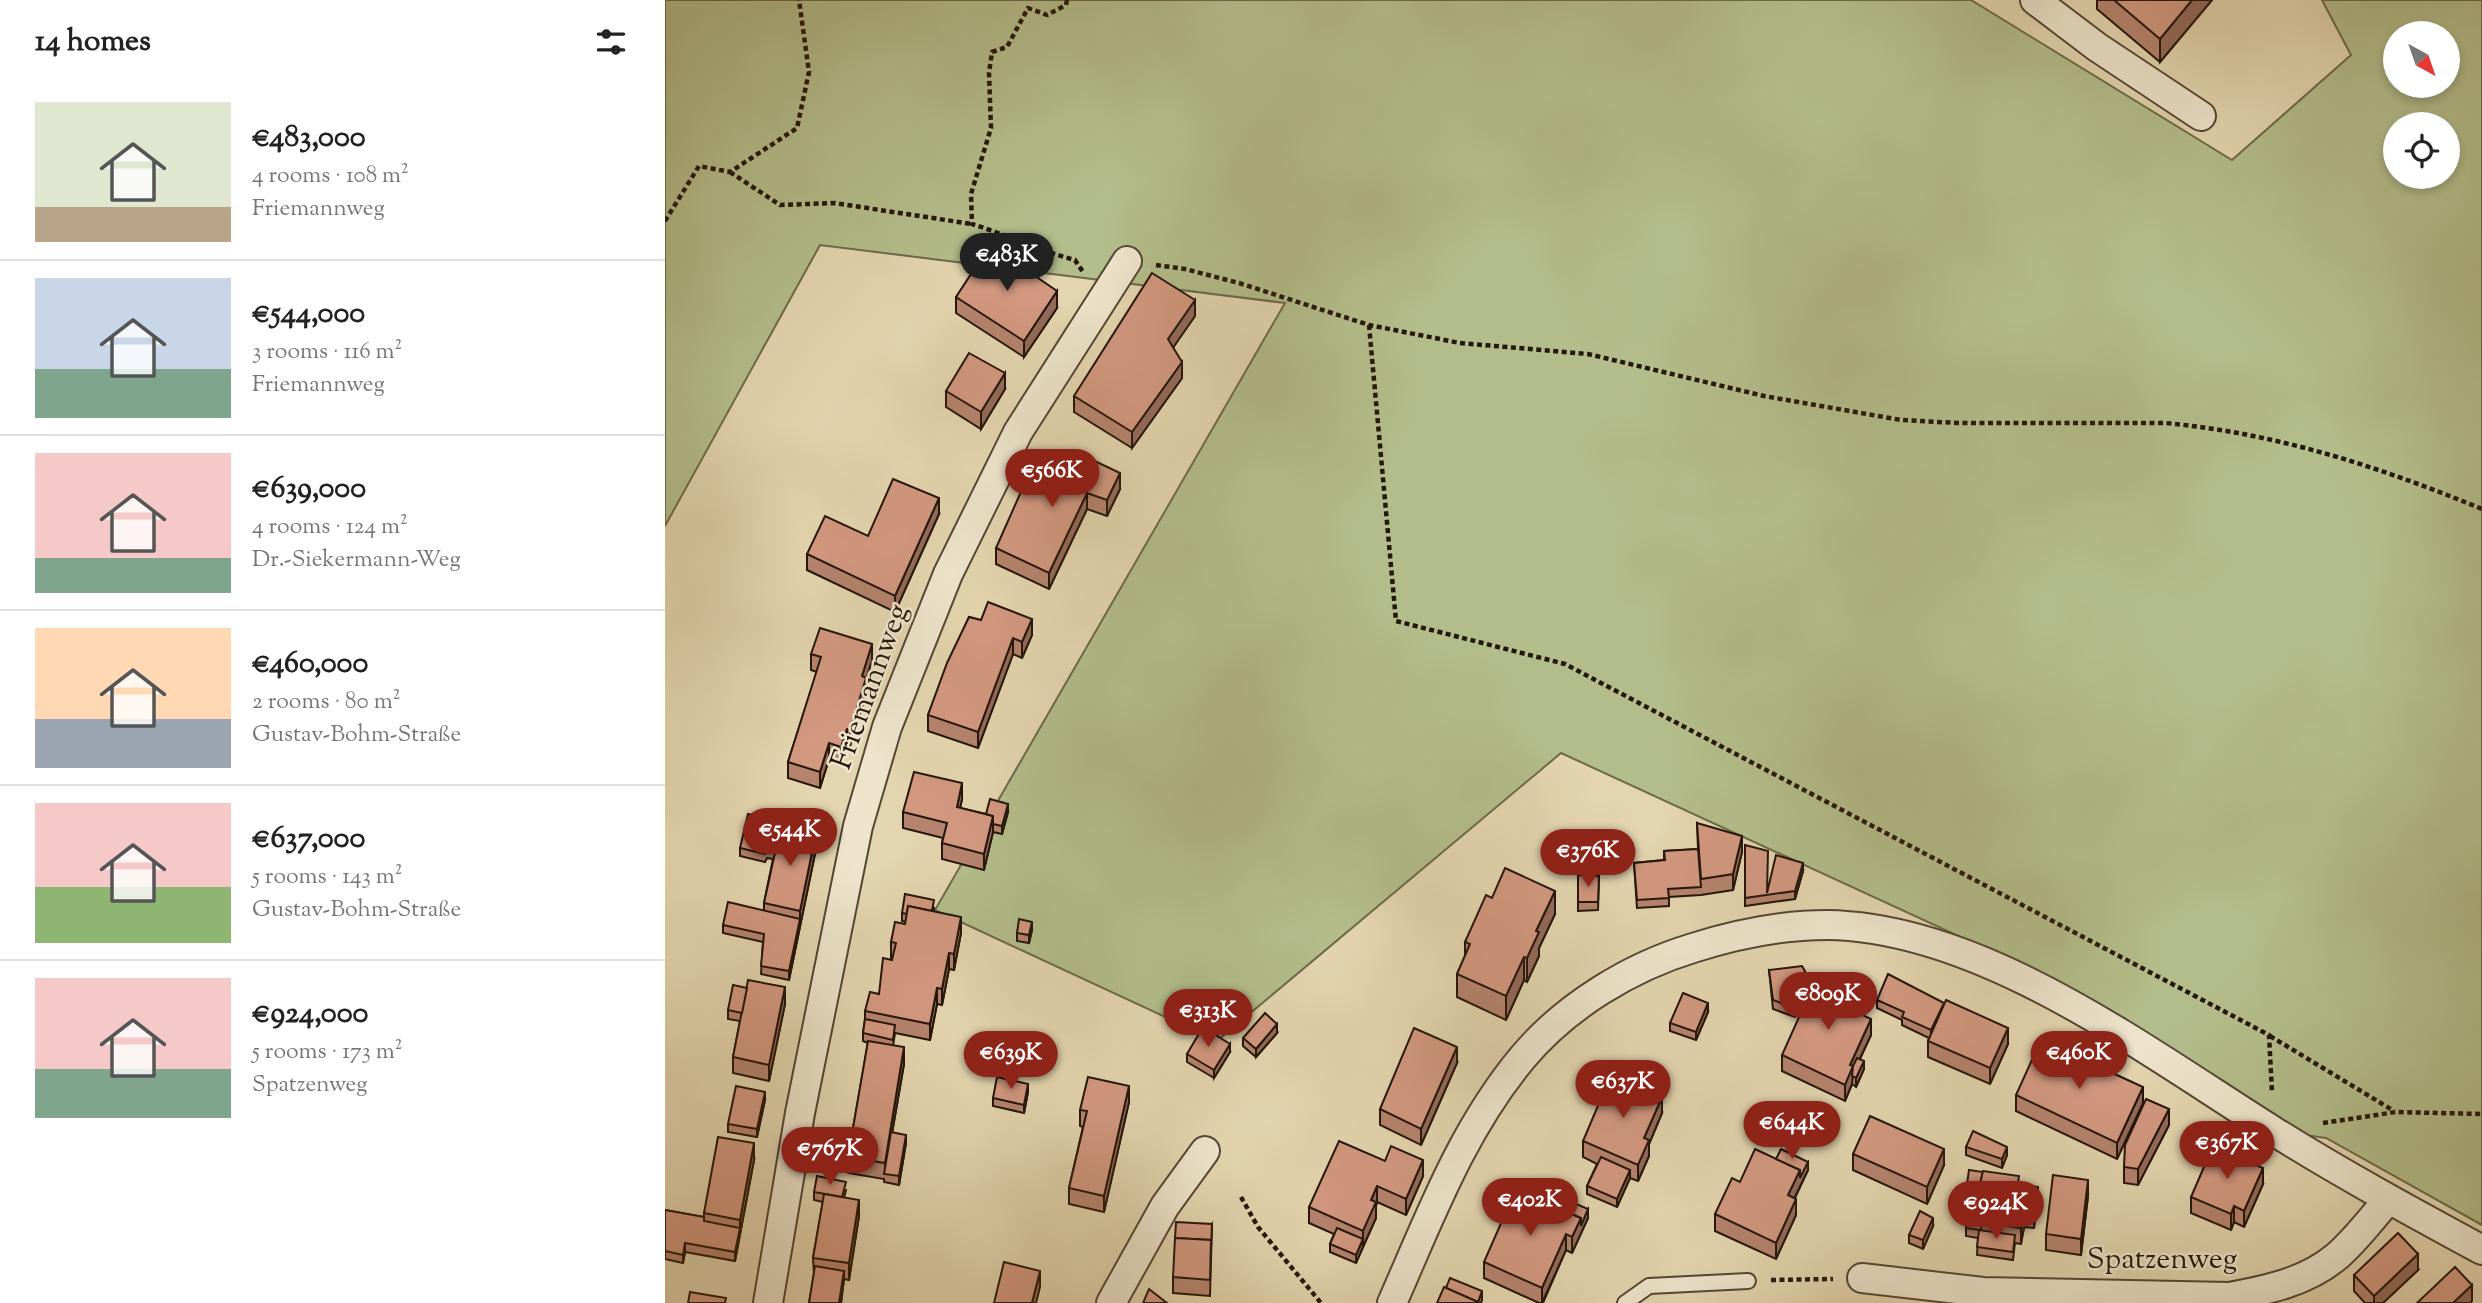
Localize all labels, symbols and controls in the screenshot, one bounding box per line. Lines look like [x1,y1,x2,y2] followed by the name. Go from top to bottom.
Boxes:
[35,21,151,64] text: 14 homes
[2383,21,2461,98] north arrow
[2383,21,2460,189] map controls
[592,23,630,61] icon: filters
[2383,112,2460,189] button: locate
[252,117,366,160] text: €483,000
[91,130,175,214] icon: home
[252,160,409,193] text: 4 rooms · 108 m²
[252,193,385,226] text: Friemannweg
[958,233,1056,293] pin: €483K
[976,239,1038,272] text: €483K
[252,293,365,336] text: €544,000
[91,306,175,390] icon: home
[252,336,402,369] text: 3 rooms · 116 m²
[252,369,385,402] text: Friemannweg
[1003,449,1101,509] pin: €566K
[1021,455,1083,488] text: €566K
[252,468,366,511] text: €639,000
[91,481,175,565] icon: home
[252,511,408,544] text: 4 rooms · 124 m²
[252,544,461,577] text: Dr.-Siekermann-Weg
[821,598,921,776] street label: Friemannweg
[252,643,368,686] text: €460,000
[91,656,175,740] icon: home
[252,686,400,719] text: 2 rooms · 80 m²
[252,719,461,752] text: Gustav-Bohm-Straße
[741,808,839,868] pin: €544K
[759,814,821,847] text: €544K
[252,818,365,861] text: €637,000
[1539,830,1637,889] pin: €376K
[91,831,175,915] icon: home
[1556,835,1620,868] text: €376K
[252,861,403,894] text: 5 rooms · 143 m²
[252,894,461,927] text: Gustav-Bohm-Straße
[1779,972,1877,1032] pin: €809K
[1795,978,1861,1011] text: €809K
[1159,990,1257,1049] pin: €313K
[252,993,368,1036] text: €924,000
[1179,995,1237,1028] text: €313K
[91,1006,175,1090] icon: home
[962,1032,1060,1091] pin: €639K
[2030,1032,2128,1091] pin: €460K
[252,1036,403,1069] text: 5 rooms · 173 m²
[980,1037,1042,1070] text: €639K
[2047,1037,2111,1070] text: €460K
[1574,1060,1672,1120] pin: €637K
[1591,1066,1655,1099] text: €637K
[252,1069,368,1102] text: Spatzenweg
[1743,1102,1841,1161] pin: €644K
[1760,1107,1824,1140] text: €644K
[2178,1122,2276,1181] pin: €367K
[2196,1127,2258,1160] text: €367K
[781,1128,879,1187] pin: €767K
[797,1133,863,1166] text: €767K
[1481,1178,1579,1238] pin: €402K
[1947,1182,2045,1241] pin: €924K
[1498,1184,1562,1217] text: €402K
[1964,1187,2028,1220] text: €924K
[2087,1239,2237,1282] street label: Spatzenweg

